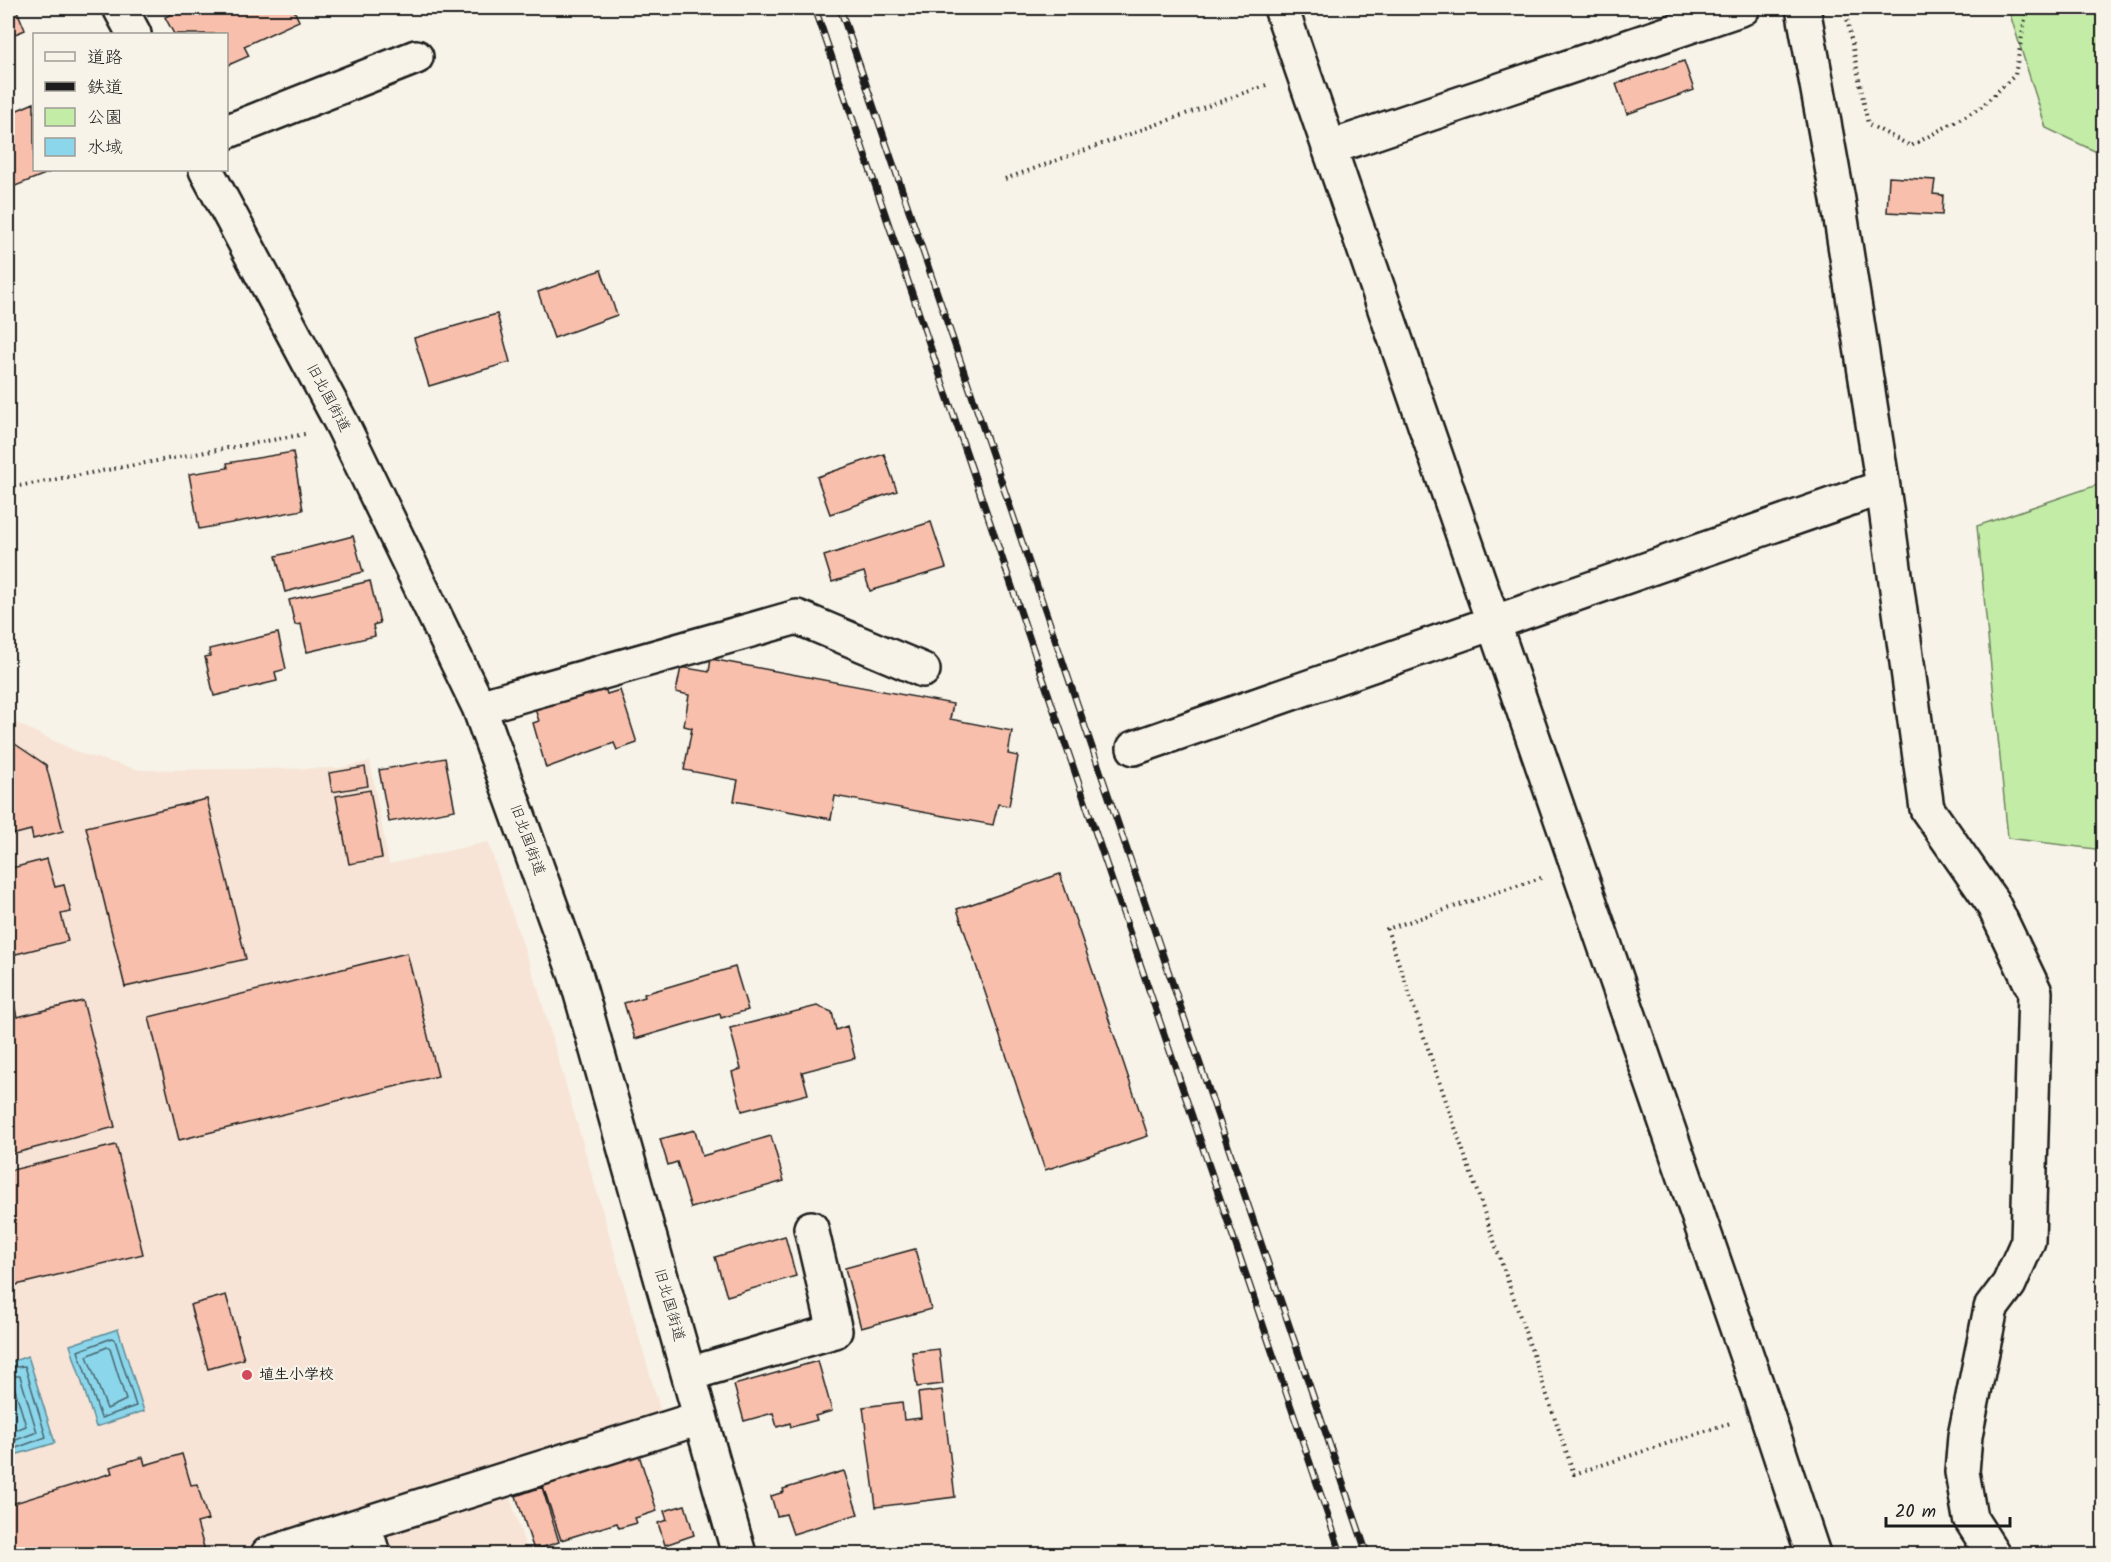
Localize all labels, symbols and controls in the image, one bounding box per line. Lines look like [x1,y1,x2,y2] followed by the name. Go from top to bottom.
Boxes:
[33,33,228,171] legend
[87,44,123,73] text: 道路
[87,74,123,103] text: 鉄道
[87,104,123,133] text: 公園
[87,134,123,163] text: 水域
[300,359,356,437] street label: 旧北国街道
[503,801,551,879] street label: 旧北国街道
[647,1266,691,1344] street label: 旧北国街道
[259,1363,334,1387] place label: 埴生小学校
[240,1368,254,1382] marker: 埴生小学校
[1886,1490,2010,1528] scale bar
[1895,1498,1936,1527] text: 20 m

